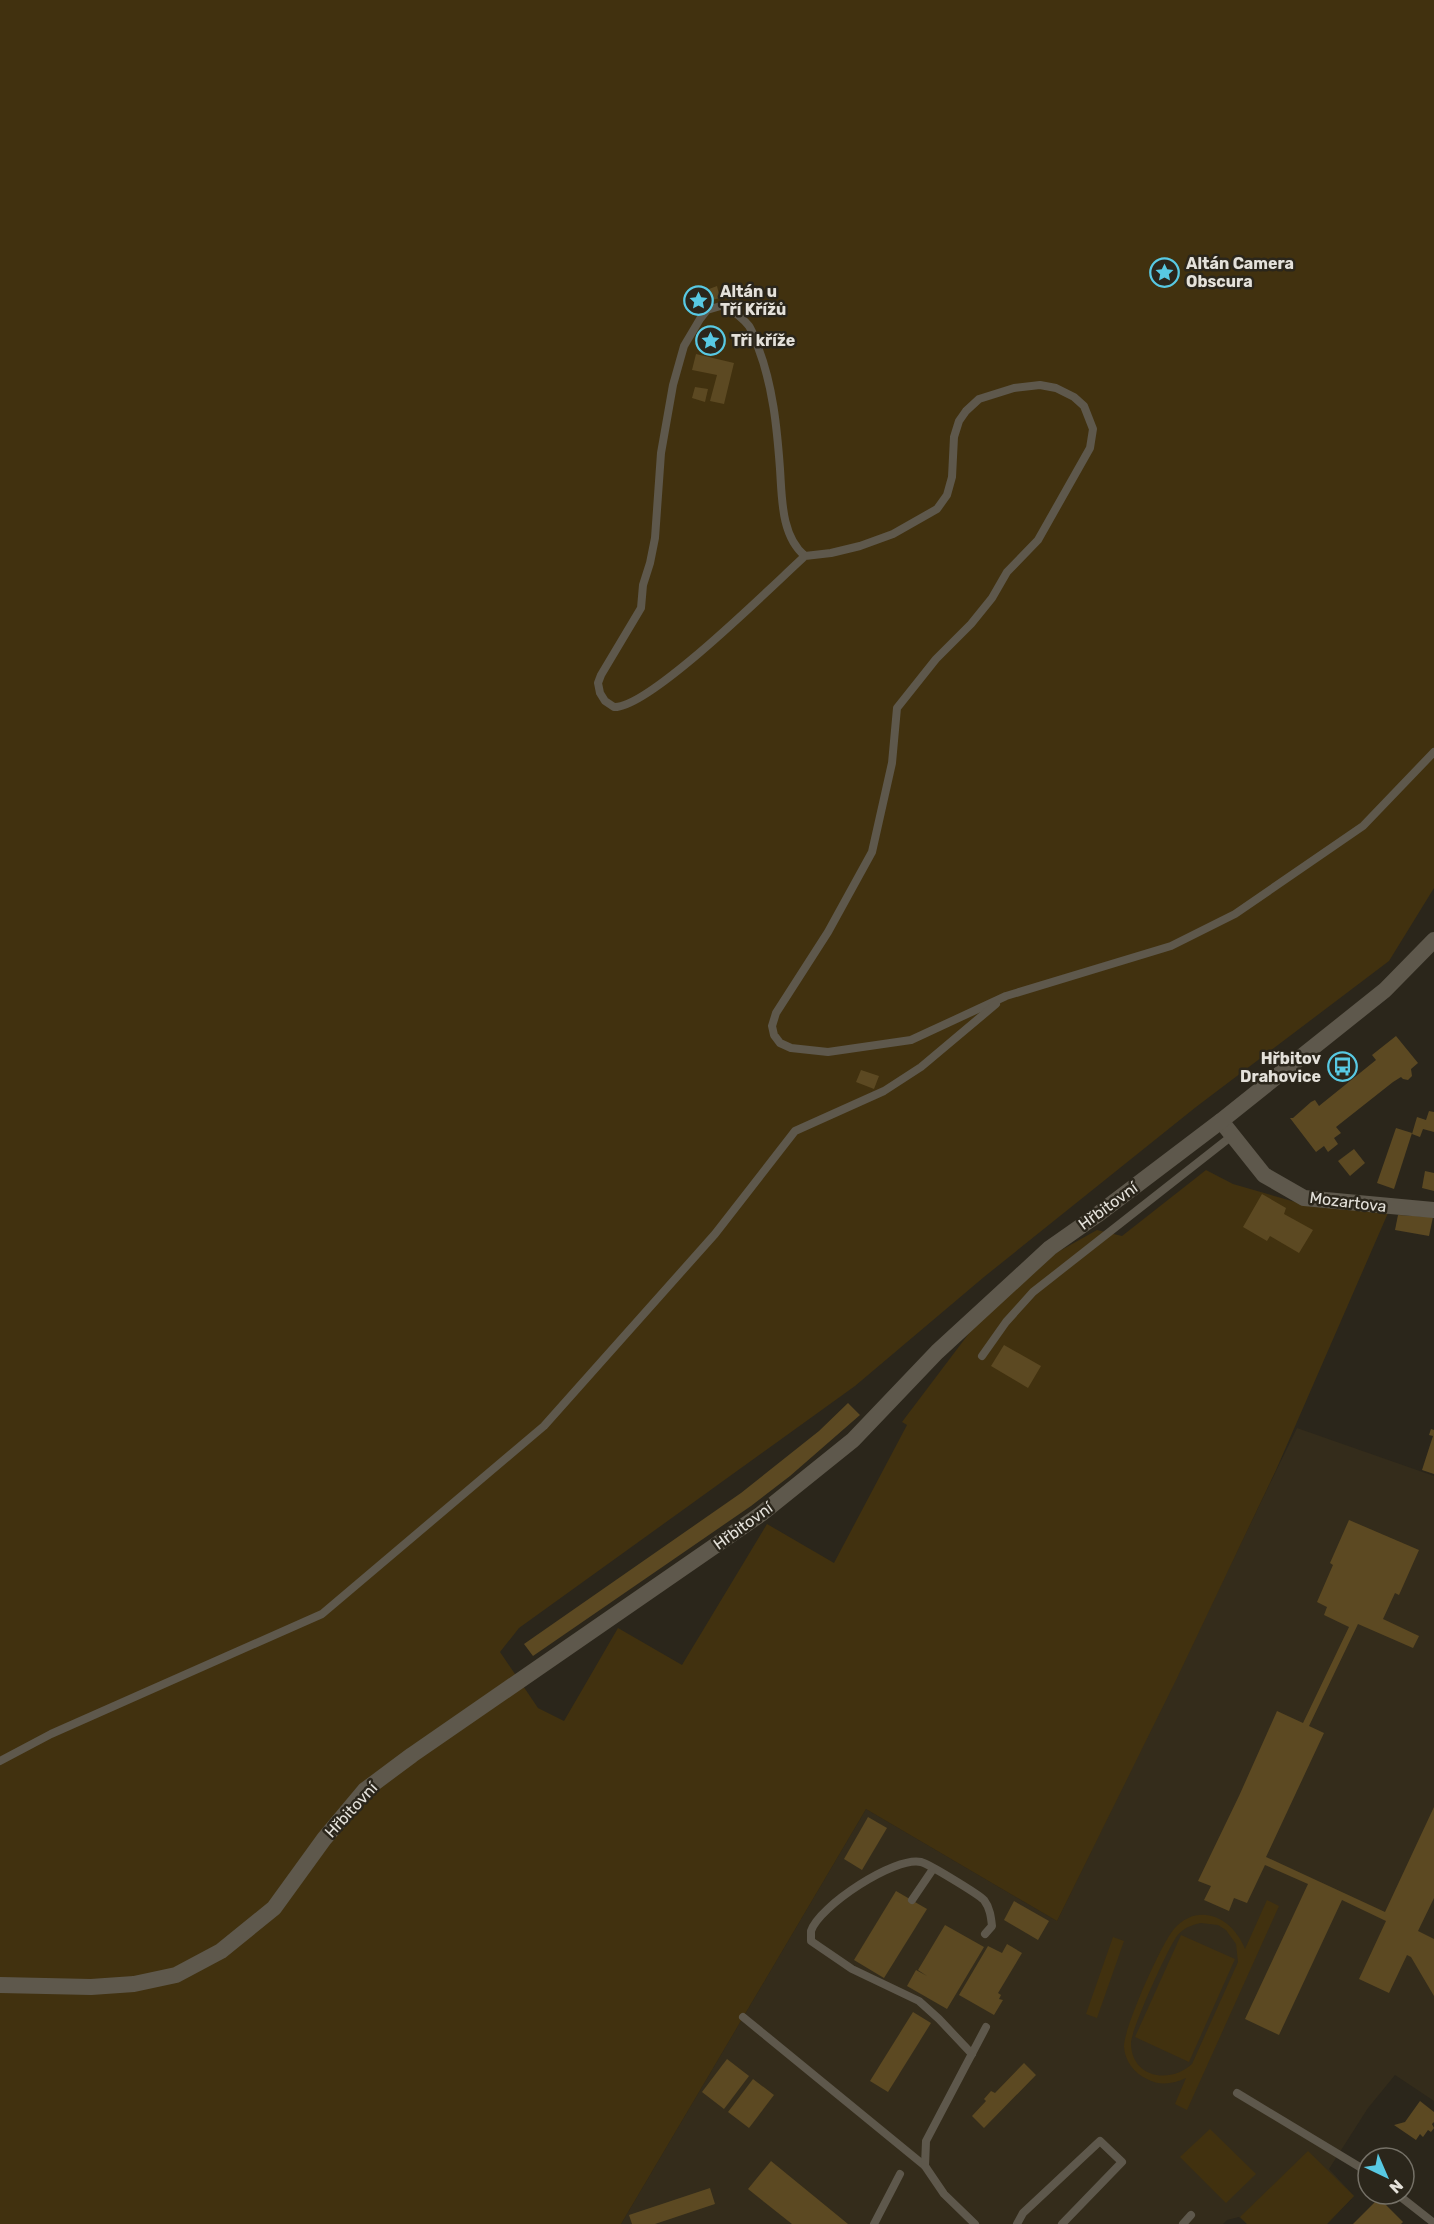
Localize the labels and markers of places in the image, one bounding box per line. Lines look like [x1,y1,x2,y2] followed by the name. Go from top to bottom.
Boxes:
[1186,254,1294,291] place label: Altán Camera Obscura
[1149,256,1181,288] place icon: Altán Camera Obscura
[720,282,786,319] place label: Altán u Tří Křížů
[683,284,715,316] place icon: Altán u Tří Křížů
[694,324,726,356] place icon: Tři kříže
[731,331,795,350] place label: Tři kříže
[1240,1049,1321,1086] place label: Hřbitov Drahovice
[1326,1051,1358,1083] bus stop icon: Hřbitov Drahovice

